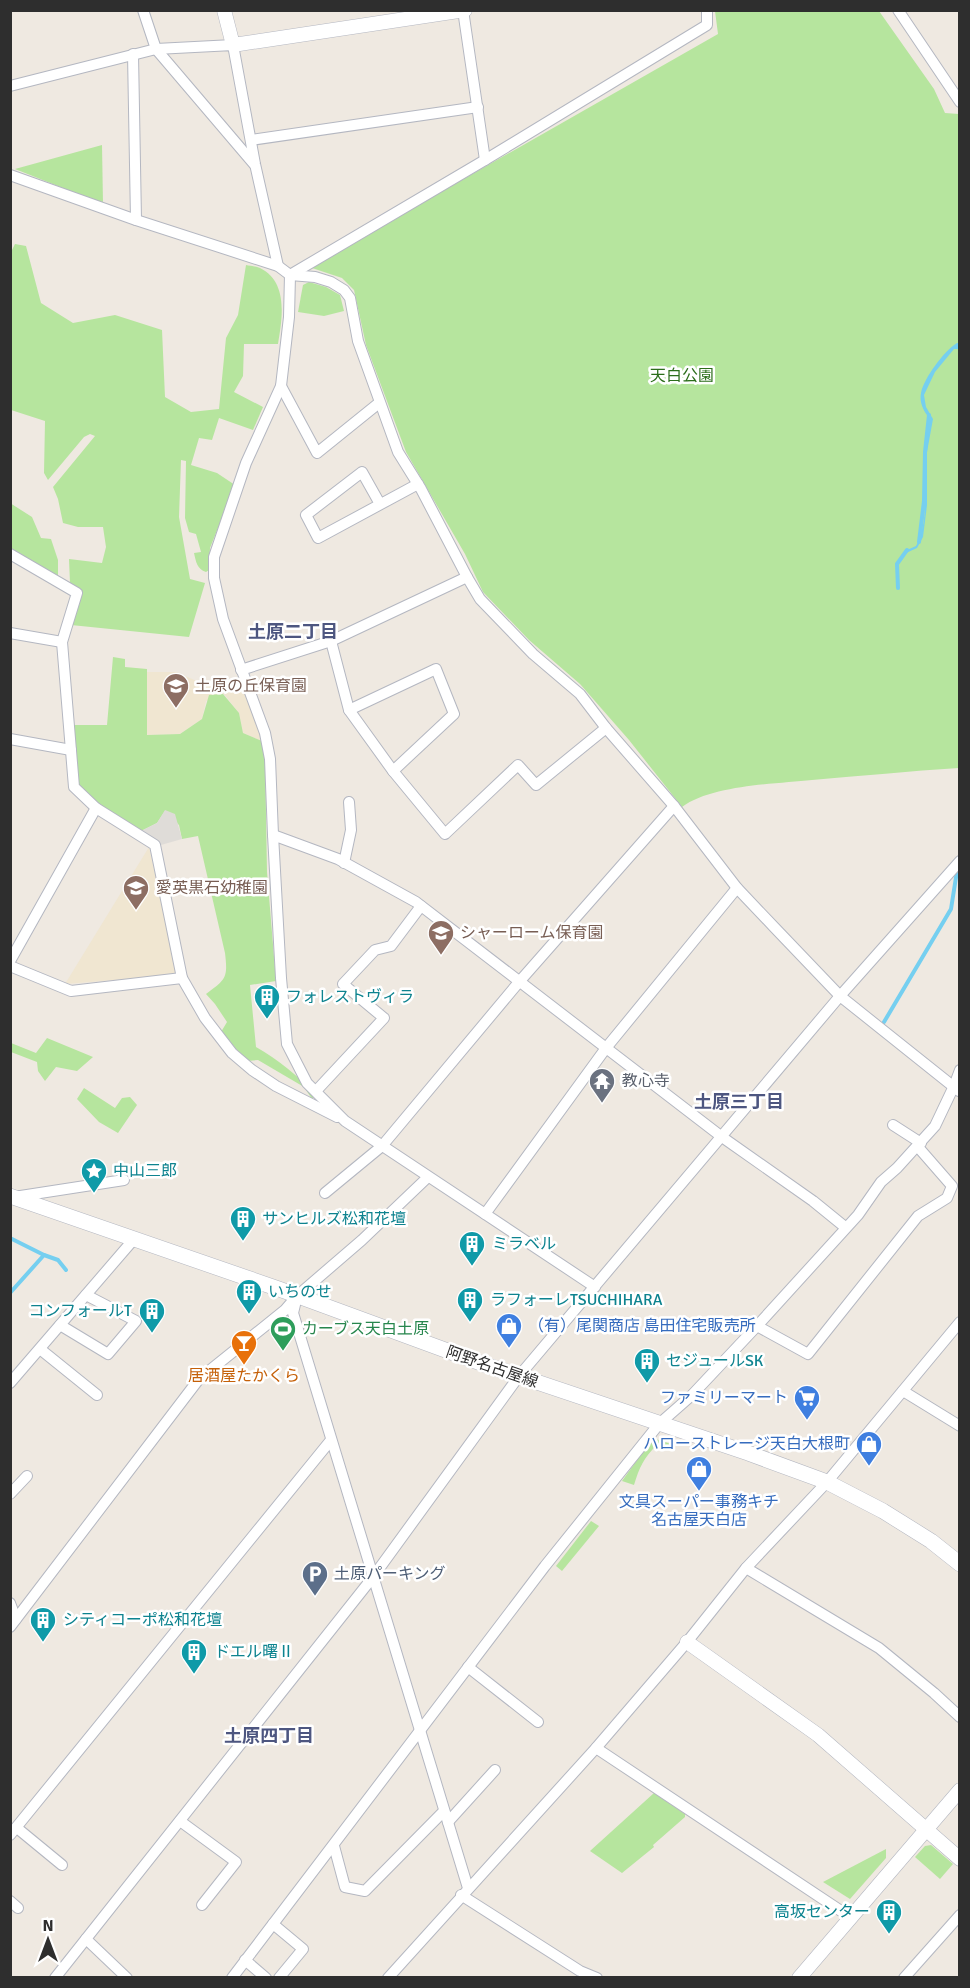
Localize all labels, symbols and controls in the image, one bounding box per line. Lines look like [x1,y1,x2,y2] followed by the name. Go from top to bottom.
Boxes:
[650,366,714,386] park label: 天白公園
[248,621,338,643] district label: 土原二丁目
[161,671,191,709] school or university icon: 土原の丘保育園
[195,676,307,696] place label: 土原の丘保育園
[121,873,151,911] school or university icon: 愛英黒石幼稚園
[156,878,268,898] place label: 愛英黒石幼稚園
[426,918,456,956] school or university icon: シャーローム保育園
[460,923,604,943] place label: シャーローム保育園
[252,982,282,1020] building icon: フォレストヴィラ
[286,987,414,1007] place label: フォレストヴィラ
[587,1066,617,1104] temple icon: 教心寺
[622,1071,670,1091] place label: 教心寺
[694,1091,784,1113] district label: 土原三丁目
[79,1156,109,1194] place icon: 中山三郎
[113,1161,177,1181] place label: 中山三郎
[228,1204,258,1242] building icon: サンヒルズ松和花壇
[262,1209,406,1229] place label: サンヒルズ松和花壇
[457,1229,487,1267] building icon: ミラベル
[492,1234,556,1254] place label: ミラベル
[234,1277,264,1315] building icon: いちのせ
[268,1282,332,1302] place label: いちのせ
[455,1285,485,1323] building icon: ラフォーレTSUCHIHARA
[490,1290,663,1310] place label: ラフォーレTSUCHIHARA
[137,1296,167,1334] building icon: コンフォールT
[29,1301,132,1321] place label: コンフォールT
[494,1311,524,1349] shop icon: （有）尾関商店 島田住宅販売所
[268,1314,298,1352] sports icon: カーブス天白土原
[528,1316,756,1336] place label: （有）尾関商店 島田住宅販売所
[302,1319,429,1339] place label: カーブス天白土原
[229,1328,259,1366] bar icon: 居酒屋たかくら
[443,1342,541,1392] street label: 阿野名古屋線
[632,1346,662,1384] building icon: セジュールSK
[666,1351,764,1371] place label: セジュールSK
[188,1366,300,1386] place label: 居酒屋たかくら
[792,1383,822,1421] supermarket icon: ファミリーマート
[660,1388,788,1408] place label: ファミリーマート
[854,1429,884,1467] shop icon: ハローストレージ天白大根町
[643,1434,850,1454] place label: ハローストレージ天白大根町
[684,1454,714,1492] shop icon: 文具スーパー事務キチ 名古屋天白店
[619,1492,779,1530] place label: 文具スーパー事務キチ 名古屋天白店
[300,1559,330,1597] parking icon: 土原パーキング
[334,1564,446,1584] place label: 土原パーキング
[28,1605,58,1643] building icon: シティコーポ松和花壇
[63,1610,222,1630] place label: シティコーポ松和花壇
[179,1637,209,1675] building icon: ドエル曙Ⅱ
[214,1642,294,1662] place label: ドエル曙Ⅱ
[224,1725,314,1747] district label: 土原四丁目
[874,1897,904,1935] building icon: 高坂センター
[774,1902,870,1922] place label: 高坂センター
[18,1910,78,1970] north arrow
[42,1916,54,1936] text: N

